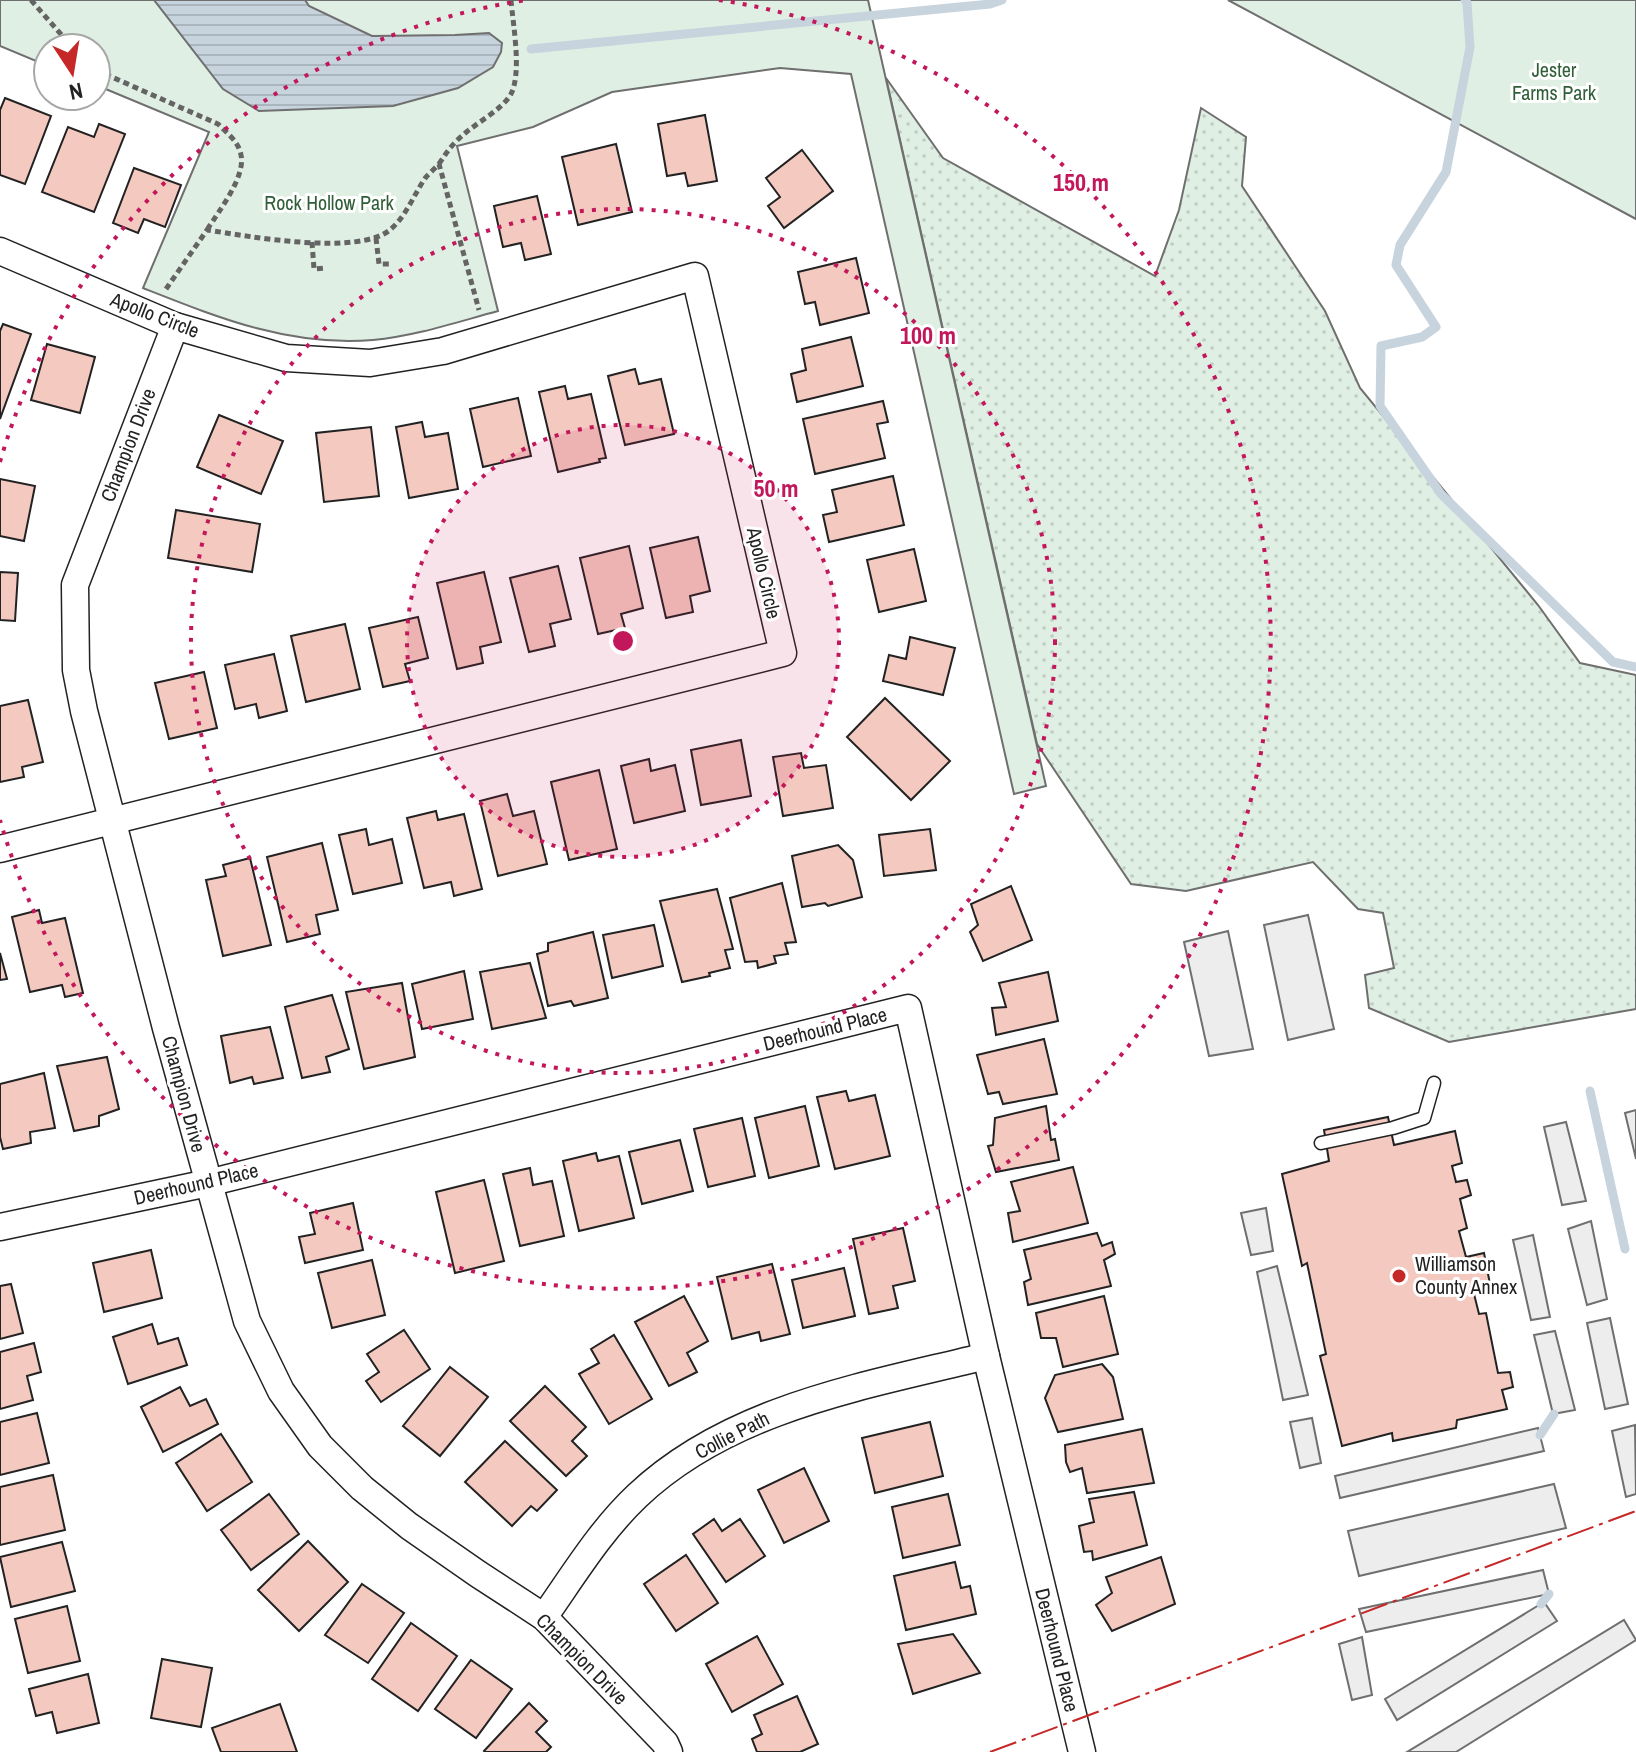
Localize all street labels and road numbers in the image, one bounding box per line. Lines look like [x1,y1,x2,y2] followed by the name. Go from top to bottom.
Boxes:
[106,285,203,344] street label: Apollo Circle
[94,384,162,505] street label: Champion Drive
[741,524,788,621] street label: Apollo Circle
[760,1000,890,1057] street label: Deerhound Place
[156,1033,213,1155] street label: Champion Drive
[131,1156,261,1211] street label: Deerhound Place
[690,1404,774,1465] street label: Collie Path
[1029,1585,1086,1715] street label: Deerhound Place
[531,1607,634,1710] street label: Champion Drive

